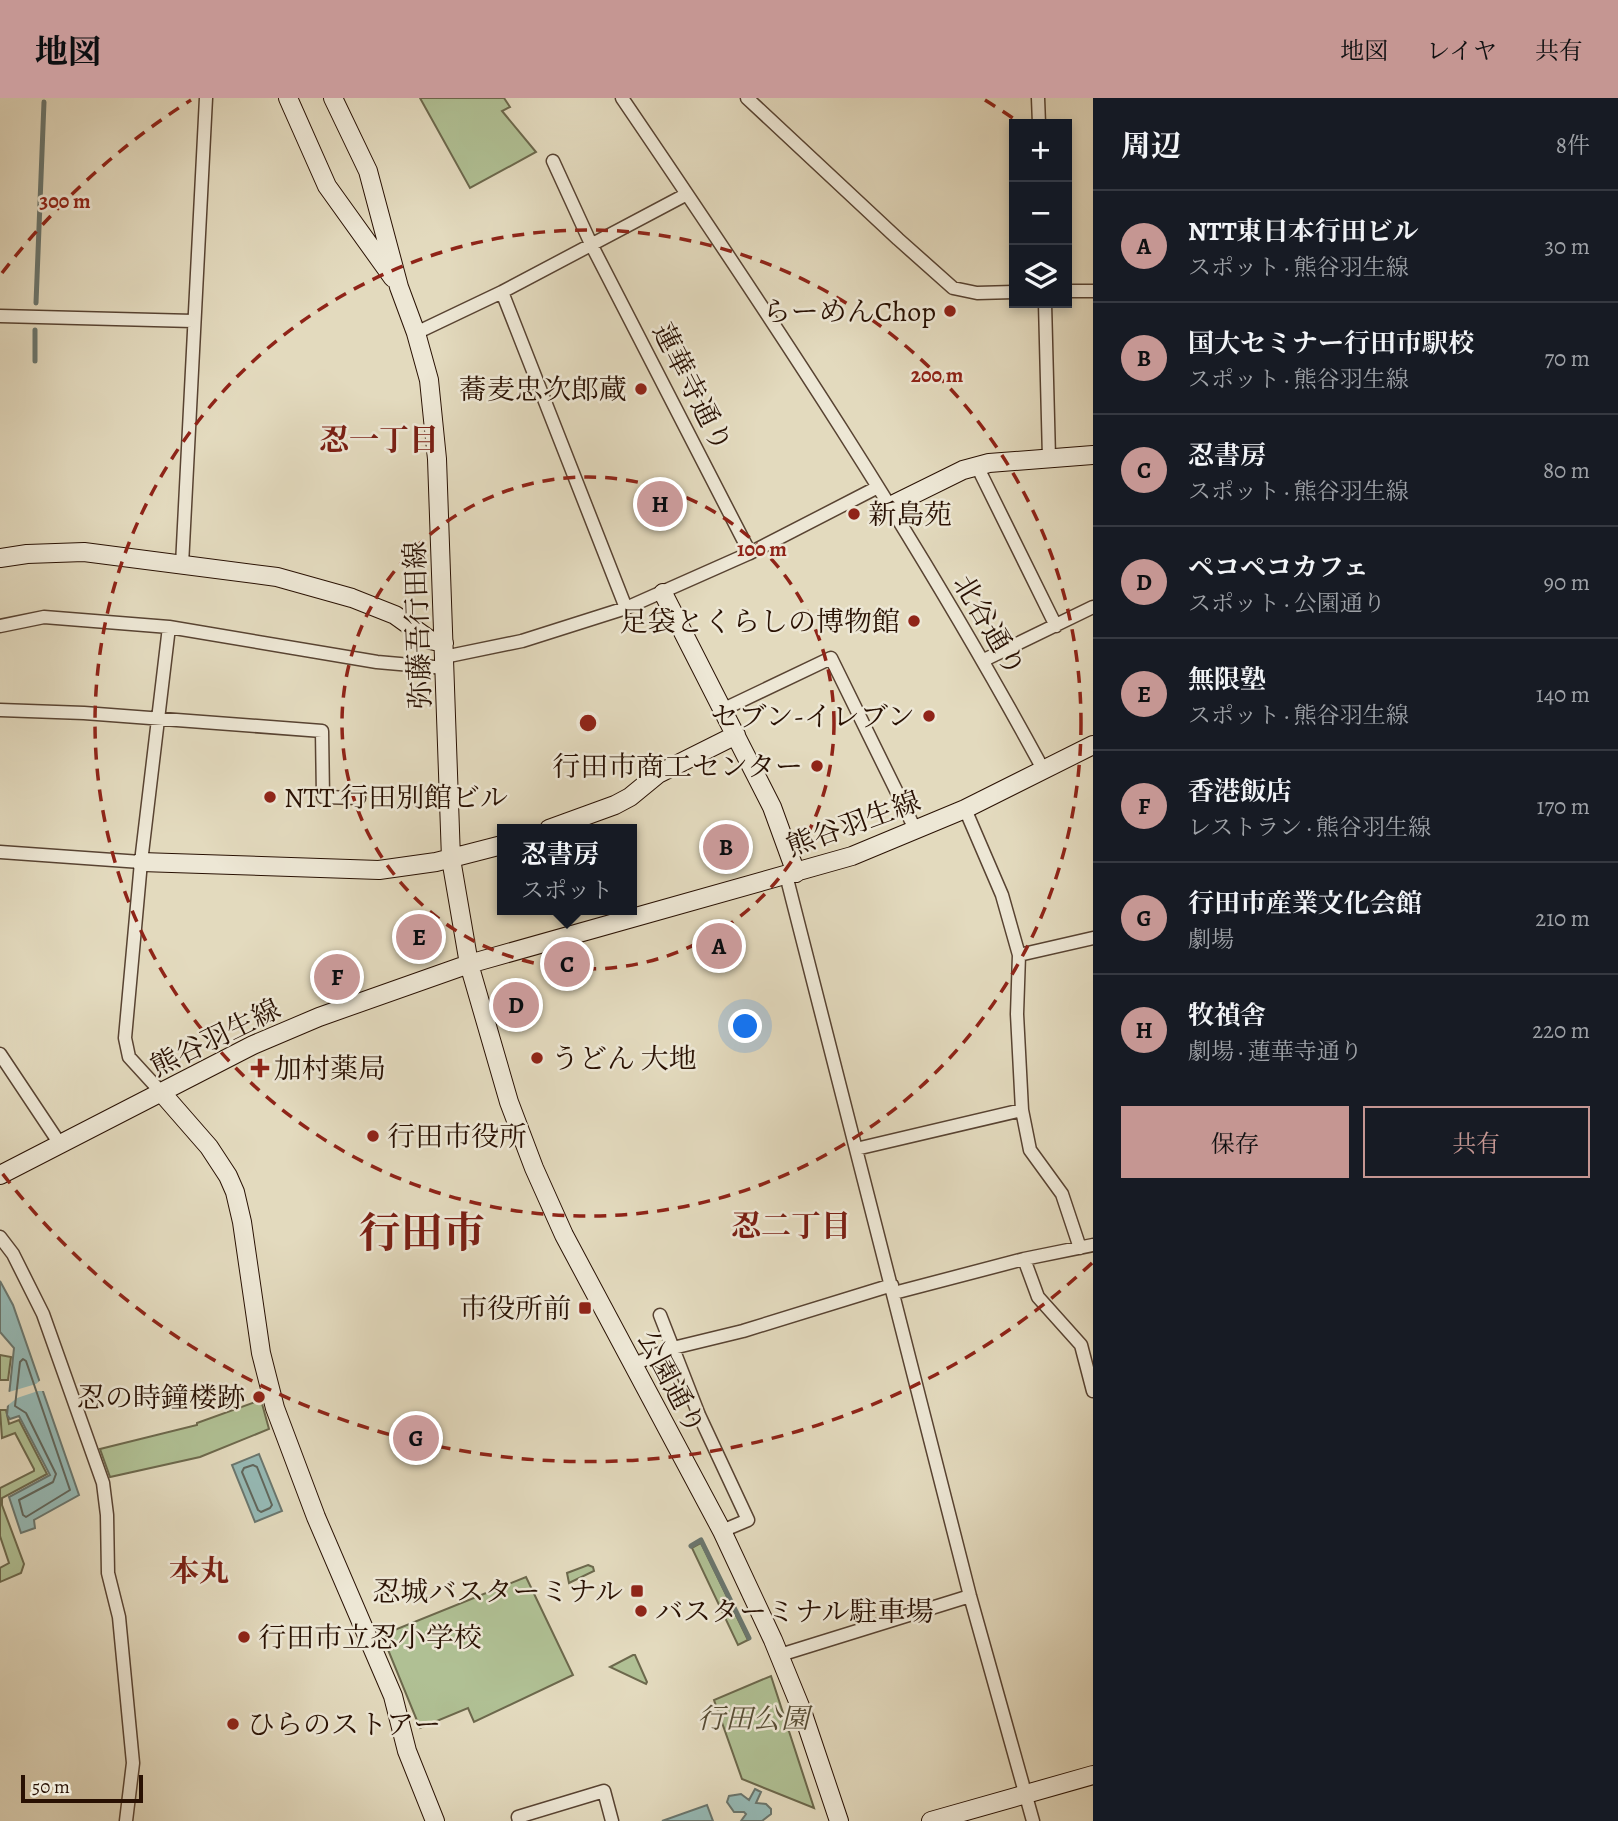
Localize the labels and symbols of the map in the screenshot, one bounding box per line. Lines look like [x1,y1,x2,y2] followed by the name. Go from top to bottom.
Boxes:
[39,187,91,215] text: 300 m
[763,293,936,331] place label: らーめんChop
[942,303,958,319] marker: らーめんChop
[643,316,741,458] street label: 蓮華寺通り
[911,361,964,389] text: 200 m
[459,371,627,409] place label: 蕎麦忠次郎蔵
[633,381,649,397] marker: 蕎麦忠次郎蔵
[319,420,439,460] district label: 忍一丁目
[637,478,683,530] pin: H
[868,496,952,534] place label: 新島苑
[846,506,862,522] marker: 新島苑
[737,535,787,563] text: 100 m
[396,540,440,710] street label: 弥藤吾行田線
[944,568,1034,683] street label: 北谷通り
[620,603,900,641] place label: 足袋とくらしの博物館
[906,613,922,629] marker: 足袋とくらしの博物館
[711,698,915,736] place label: セブン-イレブン
[921,708,937,724] marker: セブン-イレブン
[576,711,600,735] centre of rings
[552,748,803,786] place label: 行田市商工センター
[809,758,825,774] marker: 行田市商工センター
[284,779,508,817] place label: NTT 行田別館ビル
[781,782,926,866] street label: 熊谷羽生線
[262,789,278,805] marker: NTT 行田別館ビル
[703,821,749,873] pin: B
[396,911,442,963] pin: E
[696,920,742,972] pin: A
[544,938,590,990] pin: C
[314,951,360,1003] pin: F
[493,979,539,1031] pin: D
[144,990,287,1086] street label: 熊谷羽生線
[728,1009,762,1043] your location
[551,1040,697,1078] place label: うどん 大地
[274,1050,386,1088] place label: 加村薬局
[529,1050,545,1066] marker: うどん 大地
[252,1060,268,1076] marker: 加村薬局
[387,1118,527,1156] place label: 行田市役所
[365,1128,381,1144] marker: 行田市役所
[359,1204,485,1261] district label: 行田市
[731,1206,851,1246] district label: 忍二丁目
[459,1290,571,1328] place label: 市役所前
[577,1300,593,1316] marker: 市役所前
[628,1324,714,1441] street label: 公園通り
[77,1379,245,1417] place label: 忍の時鐘楼跡
[251,1389,267,1405] marker: 忍の時鐘楼跡
[393,1412,439,1464] pin: G
[169,1551,229,1591] district label: 本丸
[372,1573,623,1611] place label: 忍城バスターミナル
[629,1583,645,1599] marker: 忍城バスターミナル
[655,1593,934,1631] place label: バスターミナル駐車場
[633,1603,649,1619] marker: バスターミナル駐車場
[258,1619,482,1657] place label: 行田市立忍小学校
[236,1629,252,1645] marker: 行田市立忍小学校
[697,1700,813,1738] park label: 行田公園
[247,1706,441,1744] place label: ひらのストアー
[225,1716,241,1732] marker: ひらのストアー
[21,1772,144,1804] scale bar

